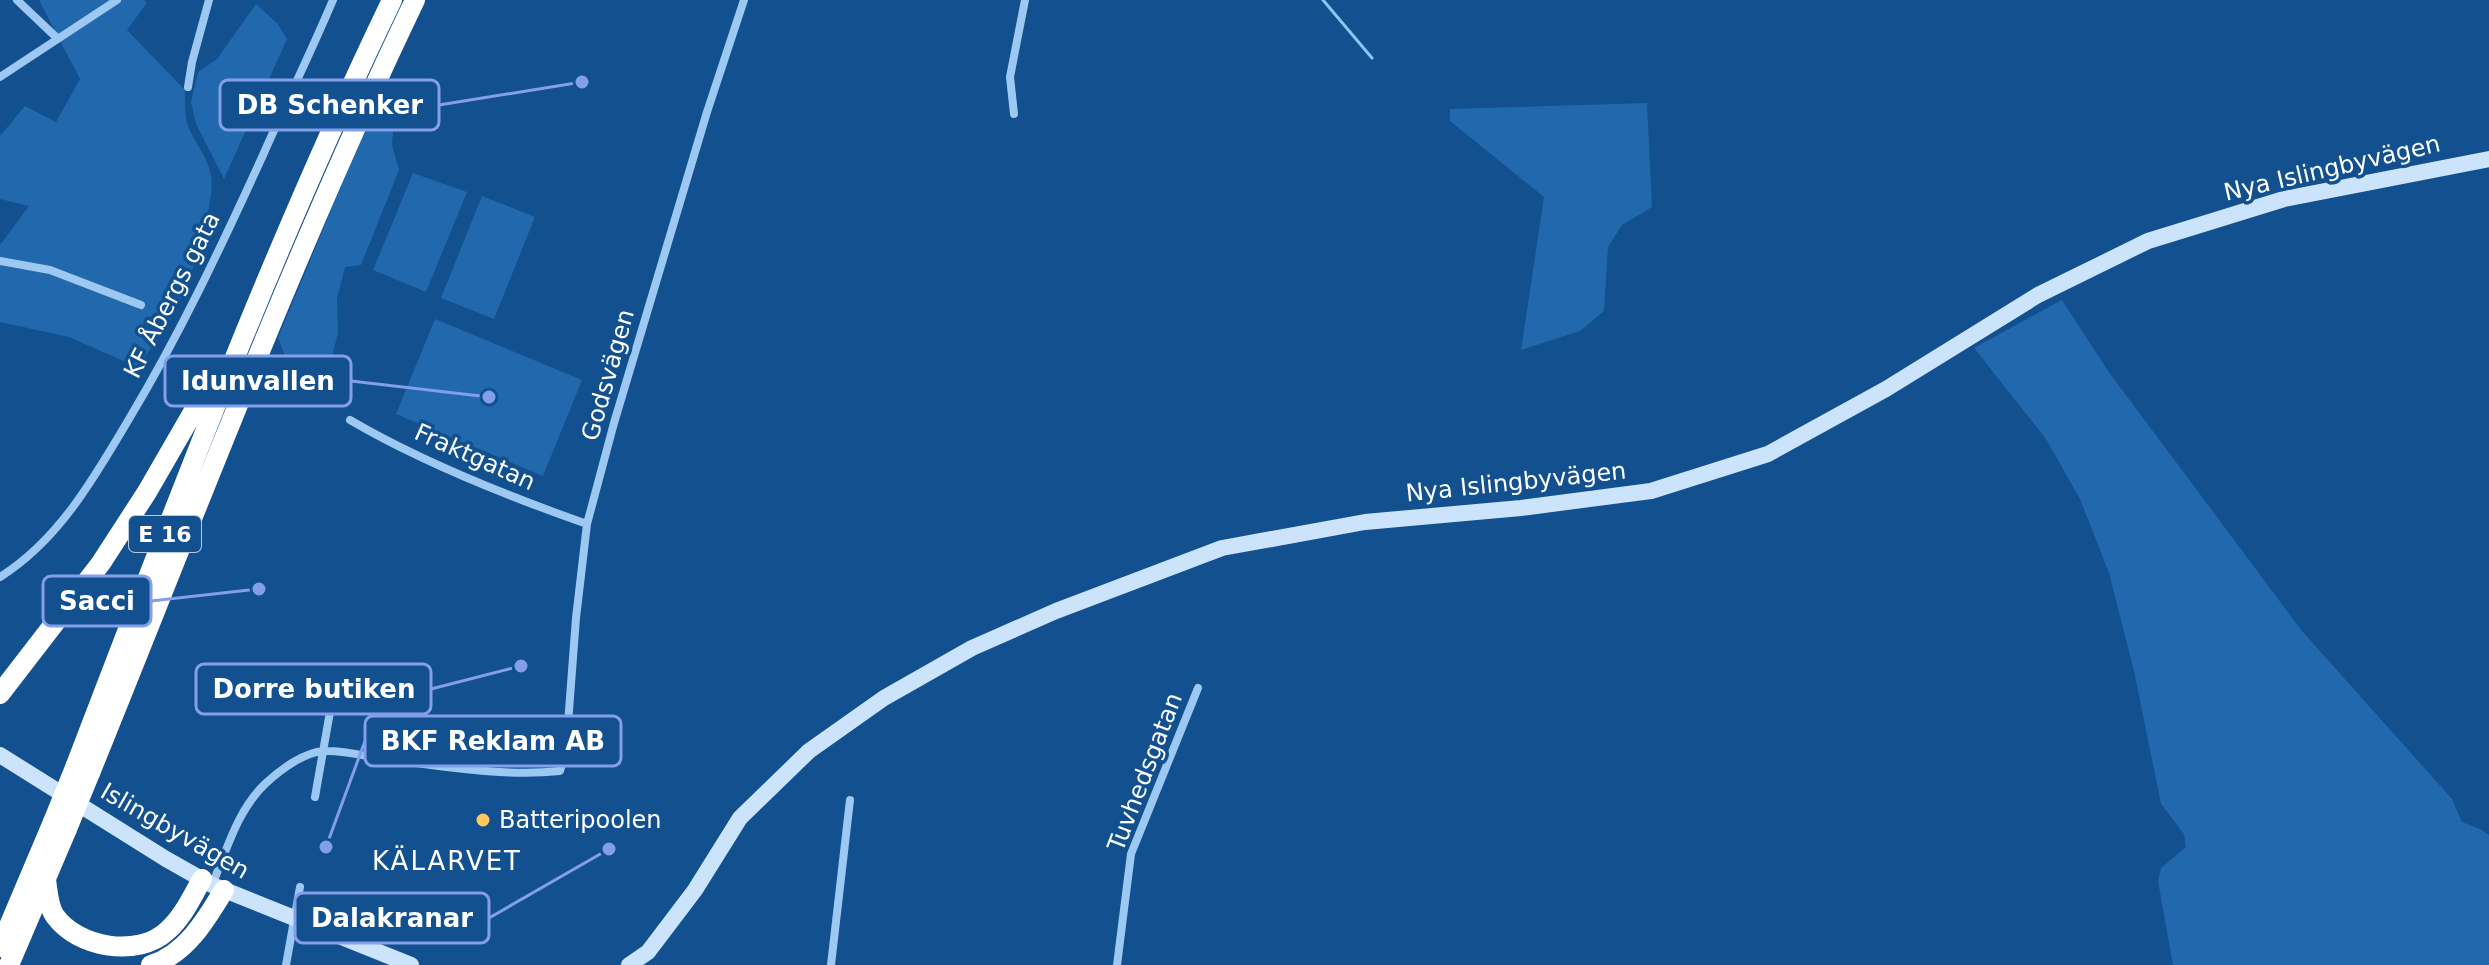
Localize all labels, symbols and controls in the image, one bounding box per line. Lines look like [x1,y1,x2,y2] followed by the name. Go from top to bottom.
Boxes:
[220,80,439,130] callout: DB Schenker
[237,90,423,120] text: DB Schenker
[2221,129,2443,207] street label: Nya Islingbyvägen
[117,207,226,383] street label: KF Åbergs gata
[576,306,640,444] street label: Godsvägen
[165,356,351,406] callout: Idunvallen
[181,366,335,396] text: Idunvallen
[410,418,540,496] street label: Fraktgatan
[1404,457,1628,507] street label: Nya Islingbyvägen
[129,516,201,552] road number: E 16
[43,576,151,626] callout: Sacci
[59,586,135,616] text: Sacci
[196,664,431,714] callout: Dorre butiken
[213,674,415,704] text: Dorre butiken
[1102,689,1188,856] street label: Tuvhedsgatan
[365,716,621,766] callout: BKF Reklam AB
[381,726,605,756] text: BKF Reklam AB
[96,777,254,885] street label: Islingbyvägen
[499,806,662,834] place label: Batteripoolen
[474,811,492,829] marker: Batteripoolen
[372,845,522,876] district label: KÄLARVET
[295,893,489,943] callout: Dalakranar
[311,903,473,933] text: Dalakranar

